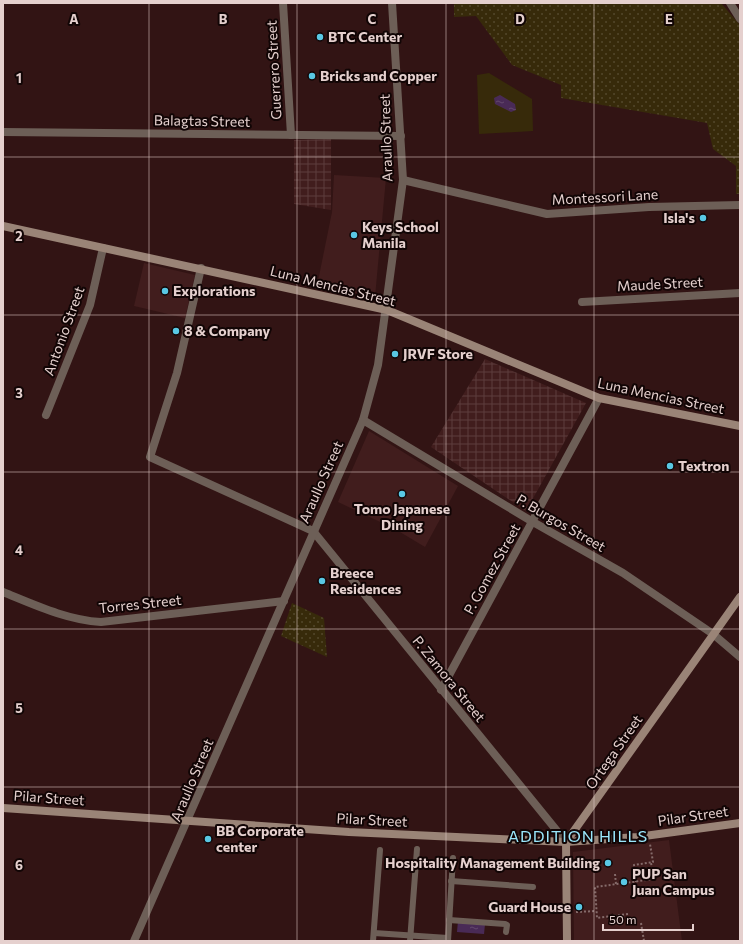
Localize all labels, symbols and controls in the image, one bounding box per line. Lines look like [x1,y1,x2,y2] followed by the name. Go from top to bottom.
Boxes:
[69,11,79,27] text: A
[219,11,228,27] text: B
[368,11,377,27] text: C
[515,11,525,27] text: D
[665,11,673,27] text: E
[262,20,285,120] street label: Guerrero Street
[328,28,402,45] place label: BTC Center
[315,32,325,42] marker: BTC Center
[320,67,437,84] place label: Bricks and Copper
[16,70,22,86] text: 1
[307,71,317,81] marker: Bricks and Copper
[375,93,396,182] street label: Araullo Street
[154,111,251,130] street label: Balagtas Street
[551,185,659,208] street label: Montessori Lane
[663,209,695,226] place label: Isla's
[698,213,708,223] marker: Isla's
[362,218,439,251] place label: Keys School Manila
[15,228,23,244] text: 2
[349,230,359,240] marker: Keys School Manila
[268,262,398,309] street label: Luna Mencias Street
[617,273,704,294] street label: Maude Street
[173,282,256,299] place label: Explorations
[39,284,88,378] street label: Antonio Street
[160,286,170,296] marker: Explorations
[184,322,270,339] place label: 8 & Company
[171,326,181,336] marker: 8 & Company
[403,345,473,362] place label: JRVF Store
[390,349,400,359] marker: JRVF Store
[596,374,726,417] street label: Luna Mencias Street
[15,385,23,401] text: 3
[295,438,346,525] street label: Araullo Street
[678,457,729,474] place label: Textron
[665,461,675,471] marker: Textron
[397,489,407,499] marker: Tomo Japanese Dining
[514,490,609,555] street label: P. Burgos Street
[354,500,450,533] place label: Tomo Japanese Dining
[460,520,524,617] street label: P. Gomez Street
[15,542,23,558] text: 4
[330,564,402,597] place label: Breece Residences
[317,576,327,586] marker: Breece Residences
[98,591,182,616] street label: Torres Street
[410,632,489,725] street label: P. Zamora Street
[15,700,23,716] text: 5
[582,711,646,792] street label: Ortega Street
[167,736,217,824] street label: Araullo Street
[13,787,85,808] street label: Pilar Street
[657,802,730,829] street label: Pilar Street
[336,809,408,830] street label: Pilar Street
[216,822,304,855] place label: BB Corporate center
[508,826,648,845] district label: ADDITION HILLS
[203,834,213,844] marker: BB Corporate center
[385,854,600,871] place label: Hospitality Management Building
[15,857,23,873] text: 6
[603,858,613,868] marker: Hospitality Management Building
[632,865,715,898] place label: PUP San Juan Campus
[619,877,629,887] marker: PUP San Juan Campus
[488,898,571,915] place label: Guard House
[574,902,584,912] marker: Guard House
[603,906,693,932] scale bar
[609,912,637,926] text: 50 m

